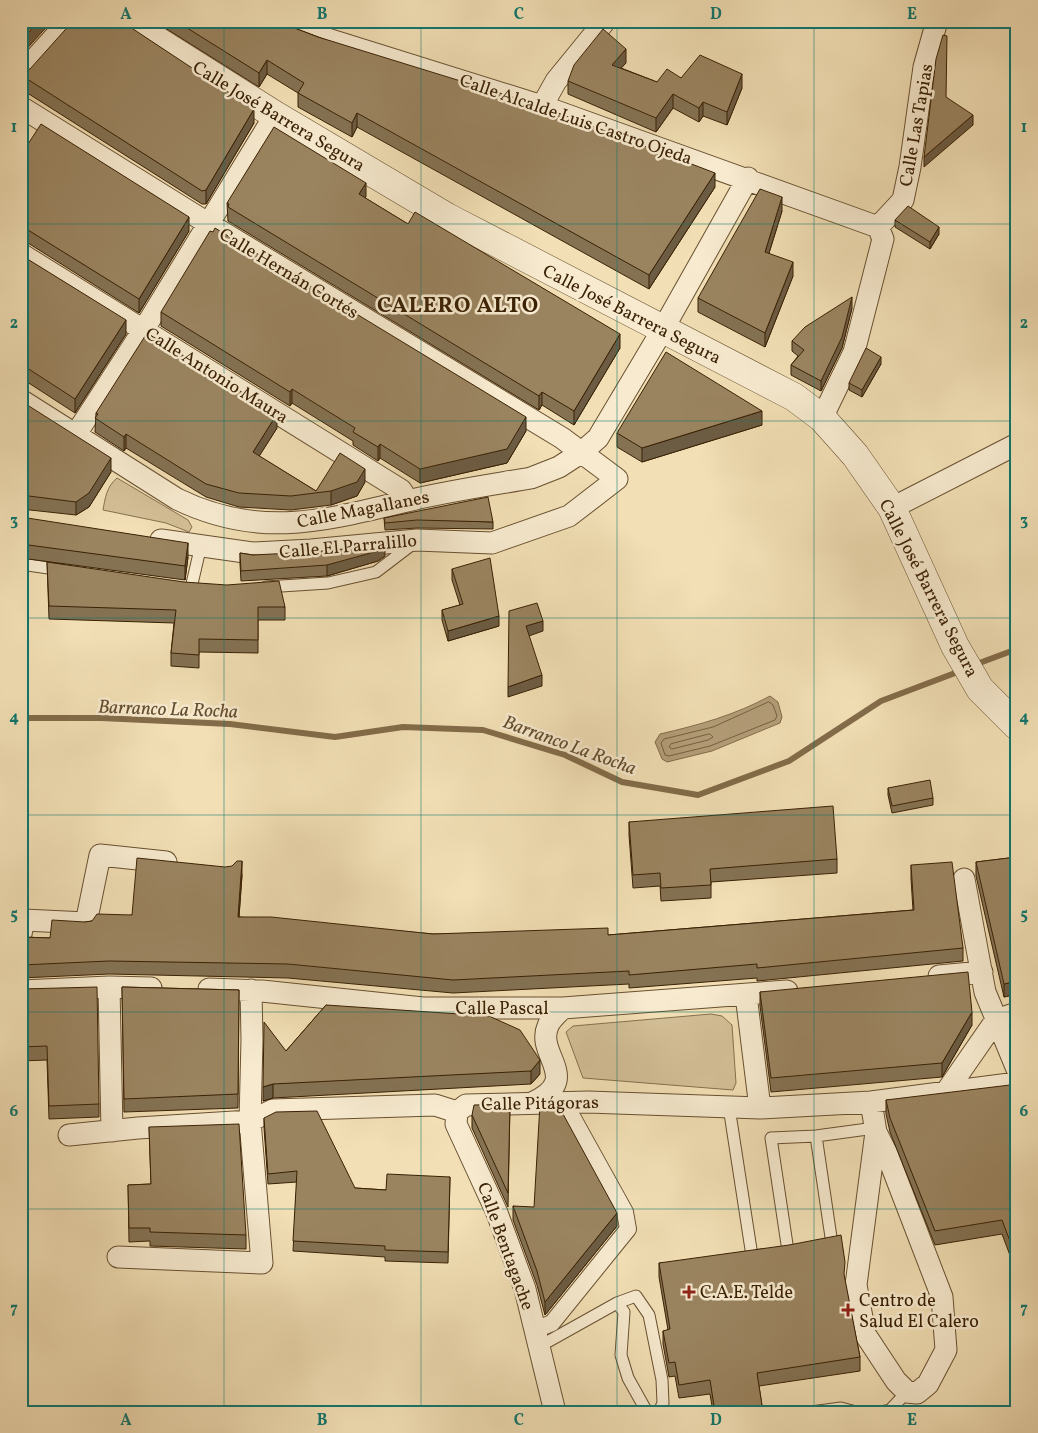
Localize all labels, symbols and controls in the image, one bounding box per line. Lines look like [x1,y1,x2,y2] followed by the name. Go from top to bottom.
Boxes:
[120,4,132,26] text: A
[317,4,328,26] text: B
[514,4,524,26] text: C
[710,4,722,26] text: D
[907,4,917,26] text: E
[187,56,369,179] street label: Calle José Barrera Segura
[894,62,941,189] street label: Calle Las Tapias
[456,69,695,172] street label: Calle Alcalde Luis Castro Ojeda
[11,117,17,139] text: 1
[1021,117,1027,139] text: 1
[214,223,363,326] street label: Calle Hernán Cortés
[538,259,725,371] street label: Calle José Barrera Segura
[377,291,539,322] district label: CALERO ALTO
[10,313,18,335] text: 2
[1020,313,1028,335] text: 2
[140,322,293,430] street label: Calle Antonio Maura
[295,485,432,536] street label: Calle Magallanes
[872,495,984,682] street label: Calle José Barrera Segura
[10,510,18,532] text: 3
[1020,510,1028,532] text: 3
[278,529,418,566] street label: Calle El Parralillo
[97,695,238,725] water label: Barranco La Rocha
[9,707,19,729] text: 4
[1019,707,1029,729] text: 4
[499,710,640,782] water label: Barranco La Rocha
[10,904,18,926] text: 5
[1020,904,1028,926] text: 5
[455,997,549,1022] street label: Calle Pascal
[481,1091,599,1118] street label: Calle Pitágoras
[10,1101,19,1123] text: 6
[1020,1101,1029,1123] text: 6
[470,1179,539,1314] street label: Calle Bentagache
[700,1281,793,1306] place label: C.A.E. Telde
[682,1285,696,1299] marker: C.A.E. Telde
[859,1289,979,1335] place label: Centro de Salud El Calero
[10,1298,18,1320] text: 7
[1020,1298,1028,1320] text: 7
[841,1303,855,1317] marker: Centro de Salud El Calero
[120,1410,132,1432] text: A
[317,1410,328,1432] text: B
[514,1410,524,1432] text: C
[710,1410,722,1432] text: D
[907,1410,917,1432] text: E

